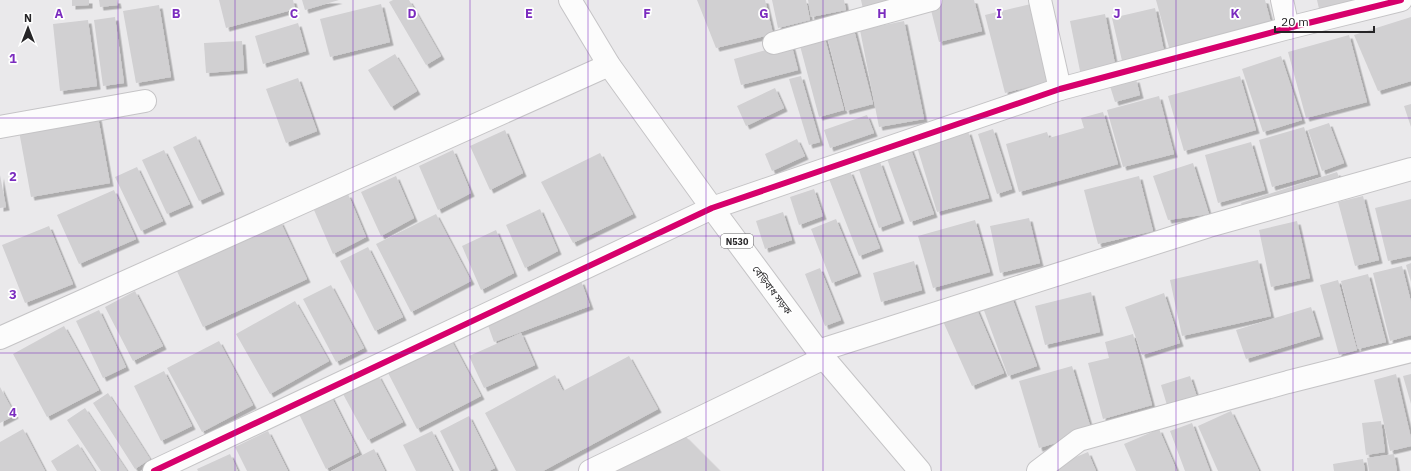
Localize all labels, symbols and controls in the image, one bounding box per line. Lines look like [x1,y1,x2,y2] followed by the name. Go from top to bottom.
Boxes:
[55,5,64,22] text: A
[172,5,181,22] text: B
[290,5,299,22] text: C
[407,5,417,22] text: D
[525,5,533,22] text: E
[643,5,651,22] text: F
[759,5,769,22] text: G
[877,5,887,22] text: H
[996,5,1002,22] text: I
[1113,5,1121,22] text: J
[1230,5,1240,22] text: K
[8,8,48,48] north arrow
[1275,8,1374,34] scale bar
[24,11,32,25] text: N
[1281,14,1309,29] text: 20 m
[9,50,17,67] text: 1
[9,168,17,185] text: 2
[721,234,753,248] road number: N530
[749,263,795,318] street label: বেড়িবাধ সড়ক
[9,286,17,303] text: 3
[9,404,17,421] text: 4

